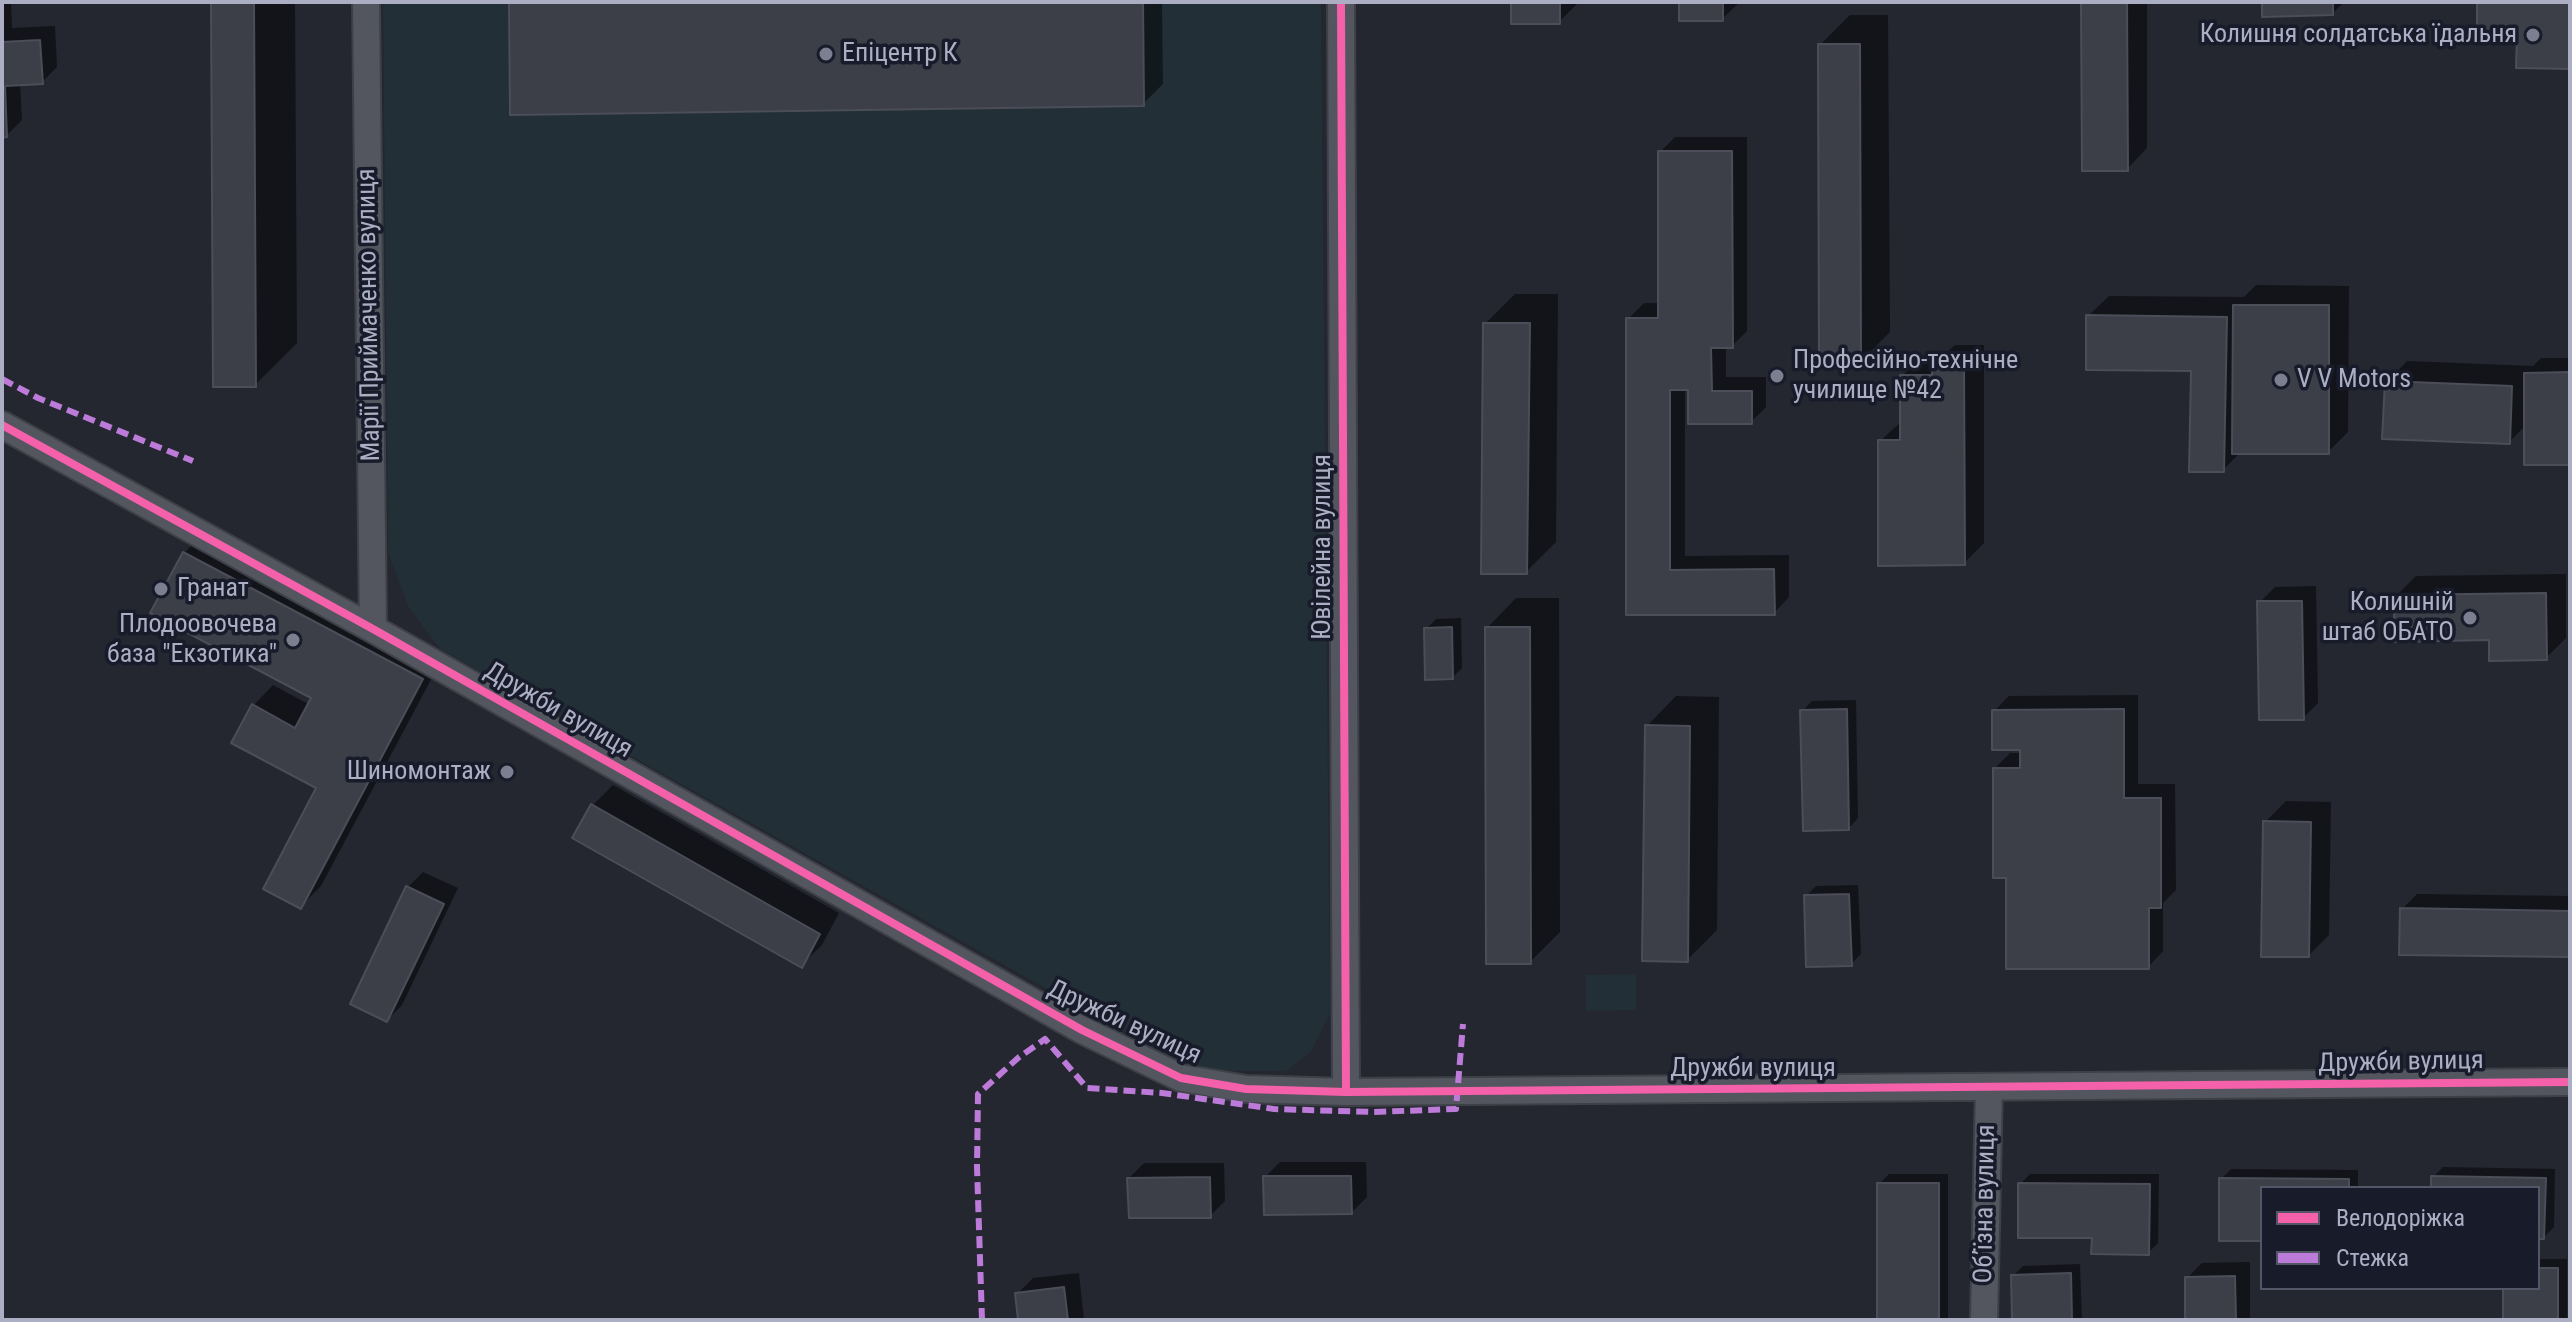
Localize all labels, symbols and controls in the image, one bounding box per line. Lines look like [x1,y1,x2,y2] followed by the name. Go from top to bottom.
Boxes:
[2200,19,2517,51] place label: Колишня солдатська їдальня
[2524,26,2542,44] marker: Колишня солдатська їдальня
[842,38,958,70] place label: Епіцентр К
[817,45,835,63] marker: Епіцентр К
[352,168,388,462] street label: Марії Приймаченко вулиця
[1793,345,2018,406] place label: Професійно-технічне училище №42
[2297,364,2411,396] place label: V V Motors
[1768,367,1786,385] marker: Професійно-технічне училище №42
[2272,371,2290,389] marker: V V Motors
[1307,454,1339,640] street label: Ювілейна вулиця
[177,573,249,605] place label: Гранат
[152,580,170,598] marker: Гранат
[2322,587,2454,648] place label: Колишній штаб ОБАТО
[107,609,277,670] place label: Плодоовочева база "Екзотика"
[2461,609,2479,627] marker: Колишній штаб ОБАТО
[284,631,302,649] marker: Плодоовочева база "Екзотика"
[478,656,638,766] street label: Дружби вулиця
[347,756,491,788] place label: Шиномонтаж
[498,763,516,781] marker: Шиномонтаж
[1042,974,1206,1072] street label: Дружби вулиця
[2318,1046,2484,1080] street label: Дружби вулиця
[1670,1053,1836,1085] street label: Дружби вулиця
[1969,1124,2003,1284] street label: Об’їзна вулиця
[2260,1186,2540,1290] legend
[2336,1204,2465,1232] text: Велодоріжка
[2336,1244,2409,1272] text: Стежка

